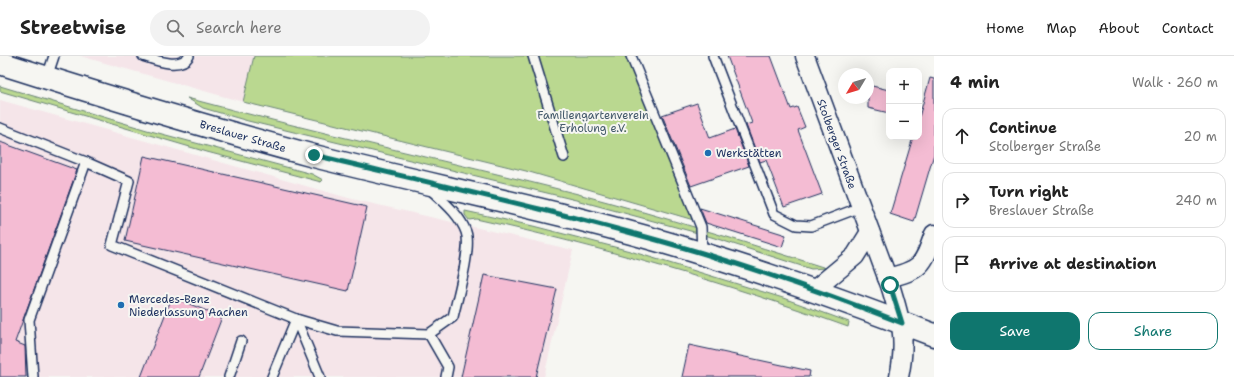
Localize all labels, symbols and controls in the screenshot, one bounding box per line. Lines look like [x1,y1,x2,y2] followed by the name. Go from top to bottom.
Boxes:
[150,10,430,46] search box
[20,15,126,40] text: Streetwise
[164,17,186,39] icon: search
[196,18,282,38] text: Search here
[986,19,1025,37] text: Home
[1047,19,1077,37] text: Map
[1099,19,1140,37] text: About
[1162,19,1214,37] text: Contact
[838,68,874,104] north arrow
[886,68,922,140] map controls
[886,68,922,104] button: +
[950,71,1000,93] text: 4 min
[1132,74,1218,91] text: Walk · 260 m
[813,97,860,191] street label: Stolberger Straße
[886,104,922,140] button: −
[537,108,649,136] park label: Familiengartenverein Erholung e.V.
[198,117,288,156] street label: Breslauer Straße
[989,118,1057,138] text: Continue
[951,125,973,147] icon: ahead
[1184,128,1217,145] text: 20 m
[989,138,1101,155] text: Stolberger Straße
[305,146,323,164] route end
[716,146,782,161] place label: Werkstätten
[703,148,713,158] marker: Werkstätten
[989,182,1069,202] text: Turn right
[951,189,973,211] icon: right
[1175,192,1217,209] text: 240 m
[989,202,1094,219] text: Breslauer Straße
[951,253,973,275] icon: arrive
[989,254,1157,274] text: Arrive at destination
[881,276,899,294] route start
[129,292,248,320] place label: Mercedes-Benz Niederlassung Aachen
[116,300,126,310] marker: Mercedes-Benz Niederlassung Aachen
[950,312,1080,350] button: Save
[1088,312,1218,350] button: Share

